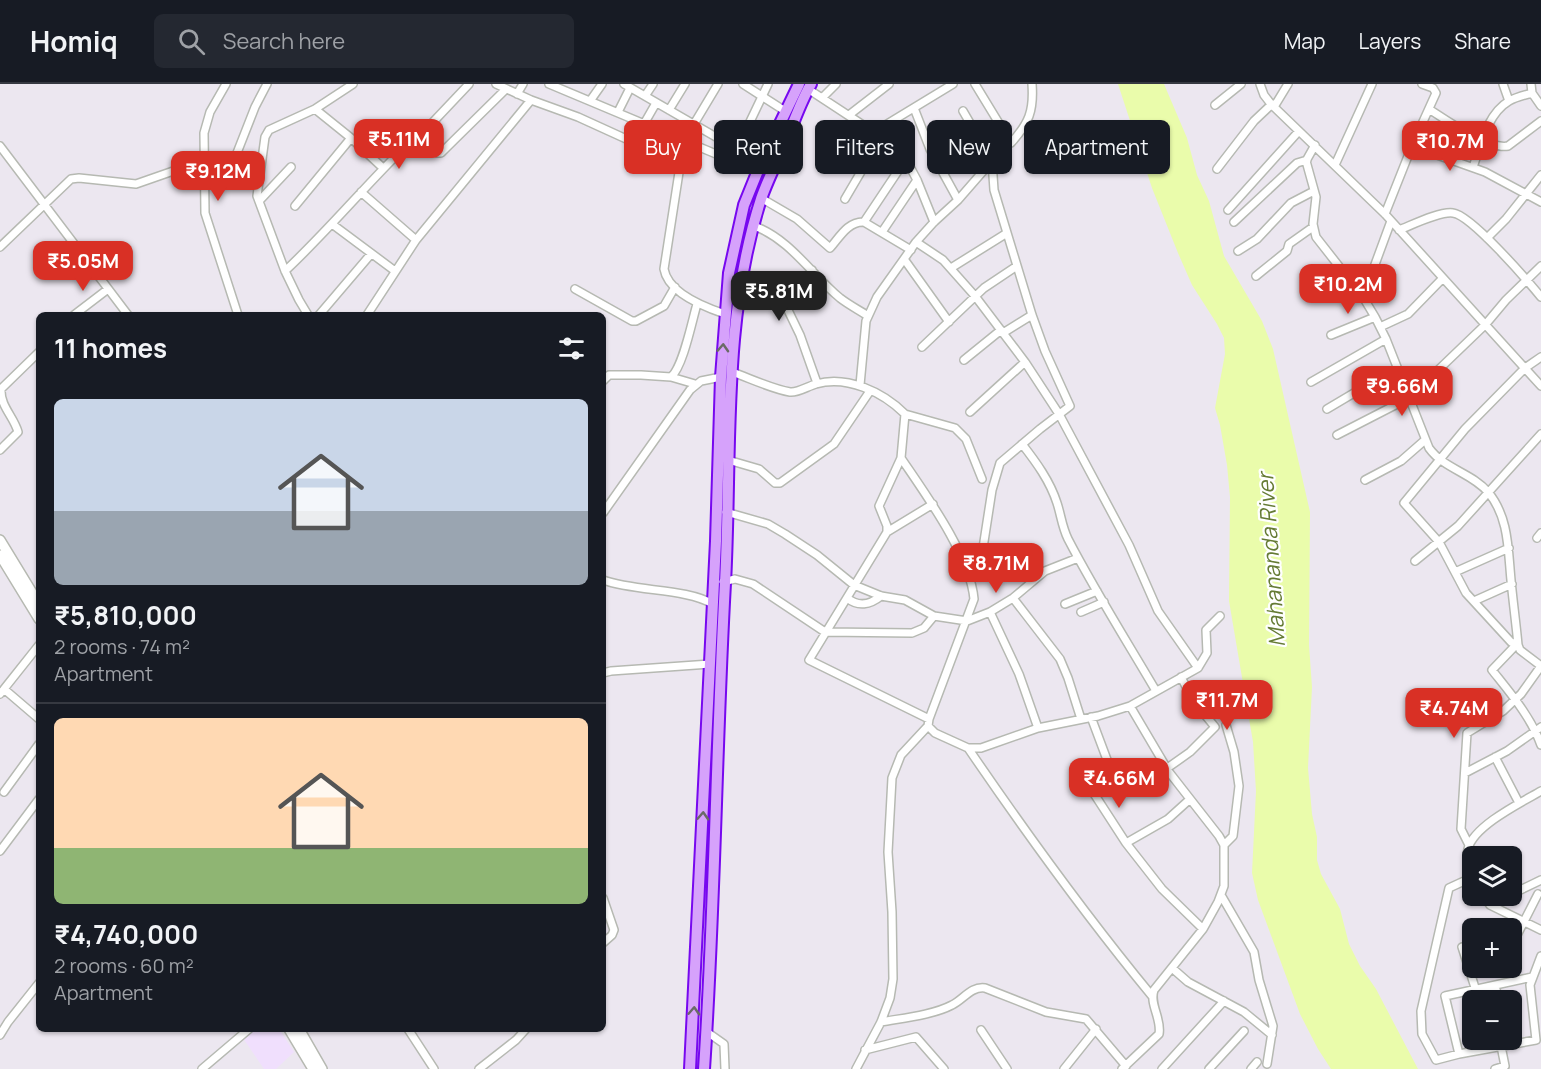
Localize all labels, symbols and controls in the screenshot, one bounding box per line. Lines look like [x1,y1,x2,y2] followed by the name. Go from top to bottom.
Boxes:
[154,14,574,68] search box
[30,22,118,60] text: Homiq
[175,25,208,58] icon: search
[223,26,345,56] text: Search here
[1284,27,1325,55] text: Map
[1358,27,1421,55] text: Layers
[1454,27,1511,55] text: Share
[350,119,448,170] pin: ₹5.11M
[624,120,702,174] chip: Buy
[714,120,803,174] chip: Rent
[815,120,915,174] chip: Filters
[927,120,1012,174] chip: New
[1024,120,1170,174] chip: Apartment
[1401,121,1499,172] pin: ₹10.7M
[368,125,430,152] text: ₹5.11M
[1416,127,1484,154] text: ₹10.7M
[169,151,267,202] pin: ₹9.12M
[185,157,251,184] text: ₹9.12M
[34,241,132,292] pin: ₹5.05M
[47,247,119,274] text: ₹5.05M
[1299,264,1397,315] pin: ₹10.2M
[1313,270,1383,297] text: ₹10.2M
[730,271,828,322] pin: ₹5.81M
[745,277,813,304] text: ₹5.81M
[54,330,167,366] text: 11 homes
[555,332,588,365] icon: filters
[716,344,729,353] one-way arrow
[1353,366,1451,417] pin: ₹9.66M
[1366,372,1438,399] text: ₹9.66M
[267,438,375,546] icon: home
[1250,469,1292,648] water label: Mahananda River
[947,543,1045,594] pin: ₹8.71M
[962,549,1030,576] text: ₹8.71M
[54,597,197,633] text: ₹5,810,000
[54,633,190,660] text: 2 rooms · 74 m²
[54,660,153,687] text: Apartment
[1178,680,1276,731] pin: ₹11.7M
[1196,686,1258,713] text: ₹11.7M
[1405,688,1503,739] pin: ₹4.74M
[1419,694,1489,721] text: ₹4.74M
[267,757,375,865] icon: home
[1070,758,1168,809] pin: ₹4.66M
[1083,764,1155,791] text: ₹4.66M
[697,811,710,820] one-way arrow
[1462,846,1522,1050] map controls
[1462,846,1522,906] button: layers
[54,916,198,952] text: ₹4,740,000
[1462,918,1522,978] button: +
[54,952,194,979] text: 2 rooms · 60 m²
[54,979,153,1006] text: Apartment
[1462,990,1522,1050] button: −
[687,1006,700,1015] one-way arrow

